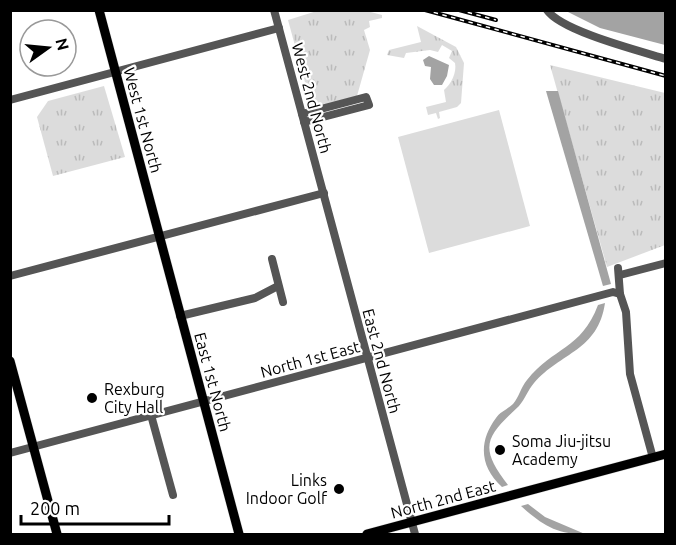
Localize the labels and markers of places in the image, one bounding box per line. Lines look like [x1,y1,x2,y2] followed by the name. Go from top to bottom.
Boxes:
[104,380,165,416] place label: Rexburg City Hall
[85,391,99,405] marker: Rexburg City Hall
[512,432,611,468] place label: Soma Jiu-jitsu Academy
[493,443,507,457] marker: Soma Jiu-jitsu Academy
[246,471,328,507] place label: Links Indoor Golf
[332,482,346,496] marker: Links Indoor Golf

